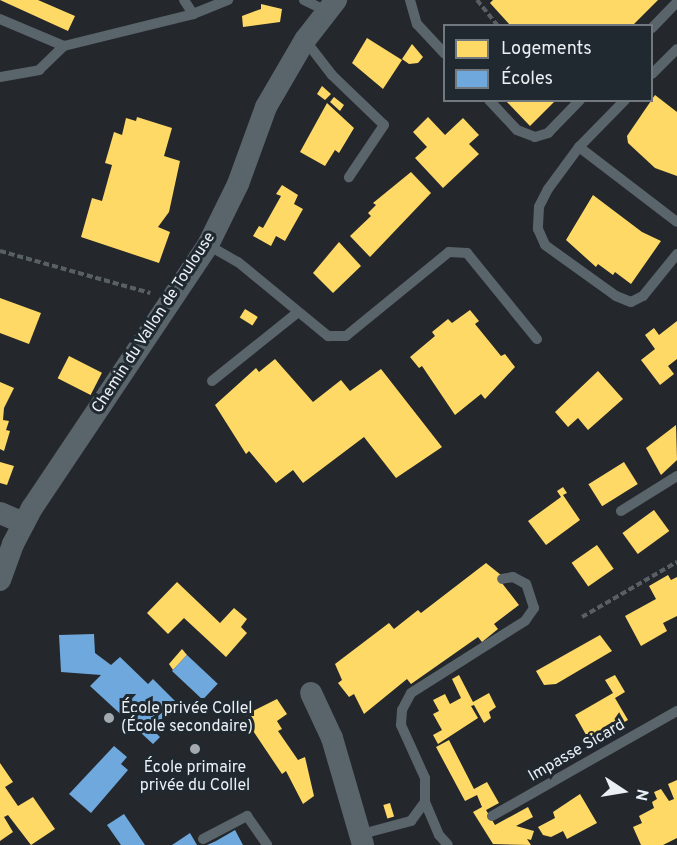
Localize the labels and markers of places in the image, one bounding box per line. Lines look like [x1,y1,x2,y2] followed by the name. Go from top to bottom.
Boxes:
[121,699,253,737] place label: École privée Collel (École secondaire)
[102,711,116,725] marker: École privée Collel (École secondaire)
[188,742,202,756] marker: École primaire privée du Collel
[140,758,250,796] place label: École primaire privée du Collel

